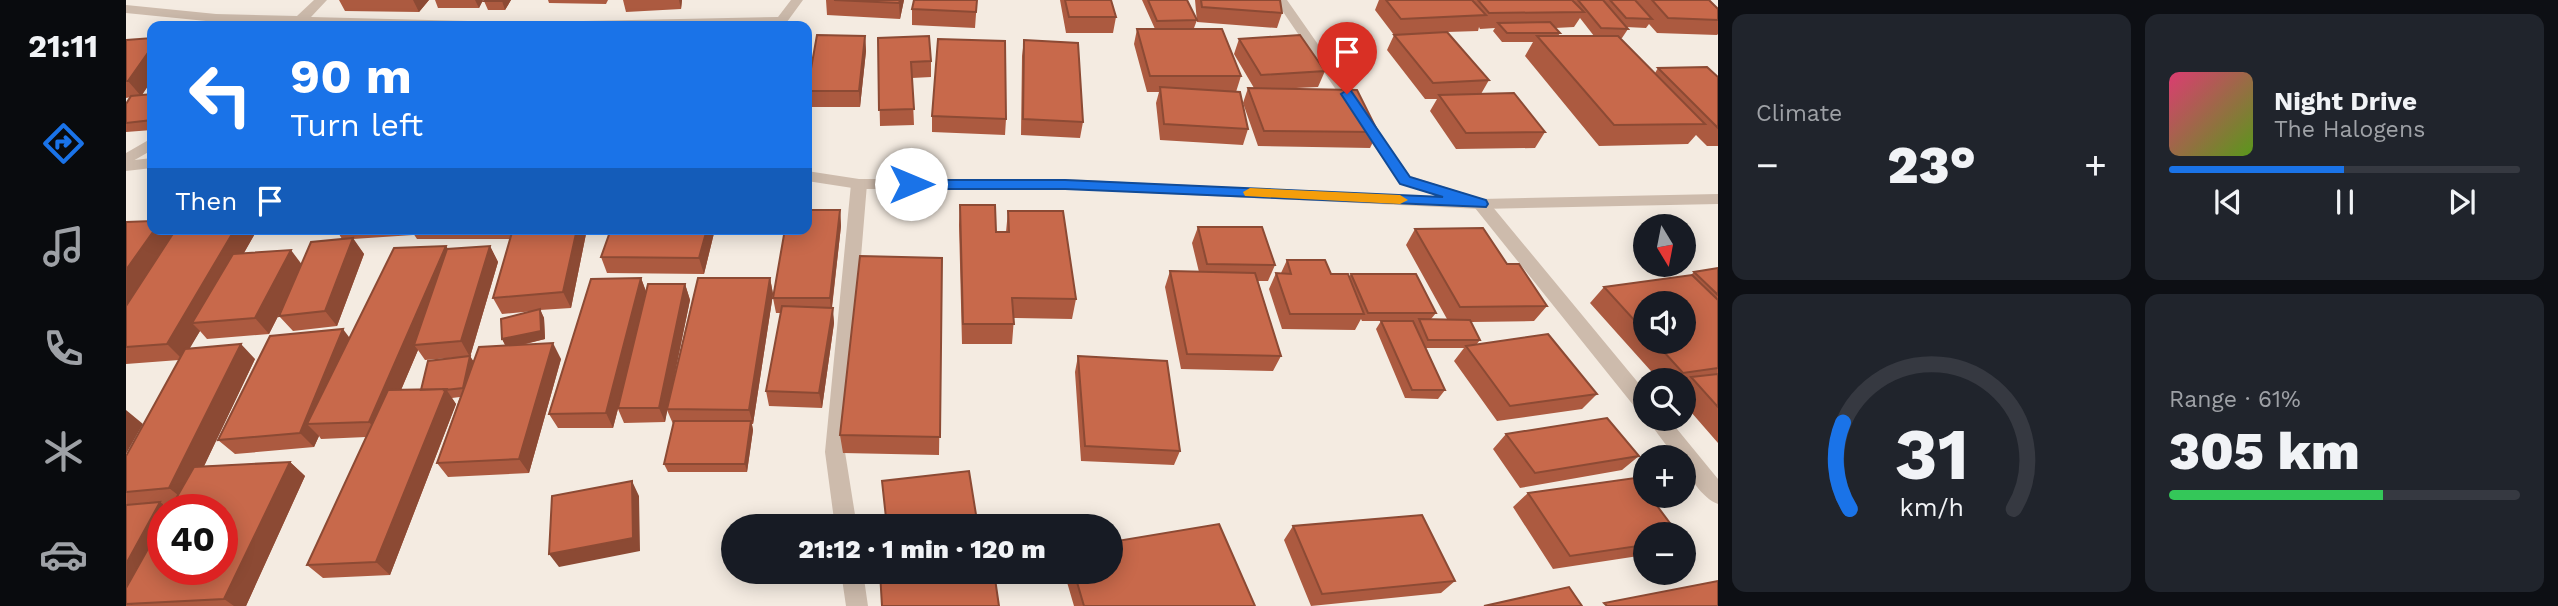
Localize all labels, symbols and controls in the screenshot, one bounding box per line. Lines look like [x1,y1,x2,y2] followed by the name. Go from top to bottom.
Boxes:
[1317,22,1377,94] pin
[28,27,98,65] text: 21:11
[1328,33,1366,71] icon: arrive
[290,47,412,105] text: 90 m
[175,49,266,140] icon: left
[2274,86,2417,116] text: Night Drive
[1756,100,1842,127] text: Climate
[290,106,423,144] text: Turn left
[2274,116,2425,143] text: The Halogens
[39,119,88,168] icon: directions
[1887,135,1976,196] text: 23°
[1756,143,1779,187] text: −
[2084,143,2107,187] text: +
[874,147,948,221] position arrow
[251,182,289,220] icon: arrive
[2209,183,2247,221] icon: previous
[2326,183,2364,221] icon: pause
[2443,183,2481,221] icon: next
[175,186,237,216] text: Then
[1633,214,1696,276] north arrow
[1633,214,1696,585] map controls
[39,222,88,271] icon: music
[1633,291,1696,354] button: sound
[39,324,88,373] icon: phone
[1633,368,1696,431] button: search
[2169,386,2301,413] text: Range · 61%
[1894,411,1969,497] text: 31
[2169,421,2360,482] text: 305 km
[39,427,88,476] icon: climate
[1633,445,1696,508] button: +
[1899,493,1964,522] text: km/h
[147,494,238,585] speed limit sign: 40
[1633,522,1696,585] button: −
[39,530,88,579] icon: car
[798,534,1046,564] text: 21:12 · 1 min · 120 m

